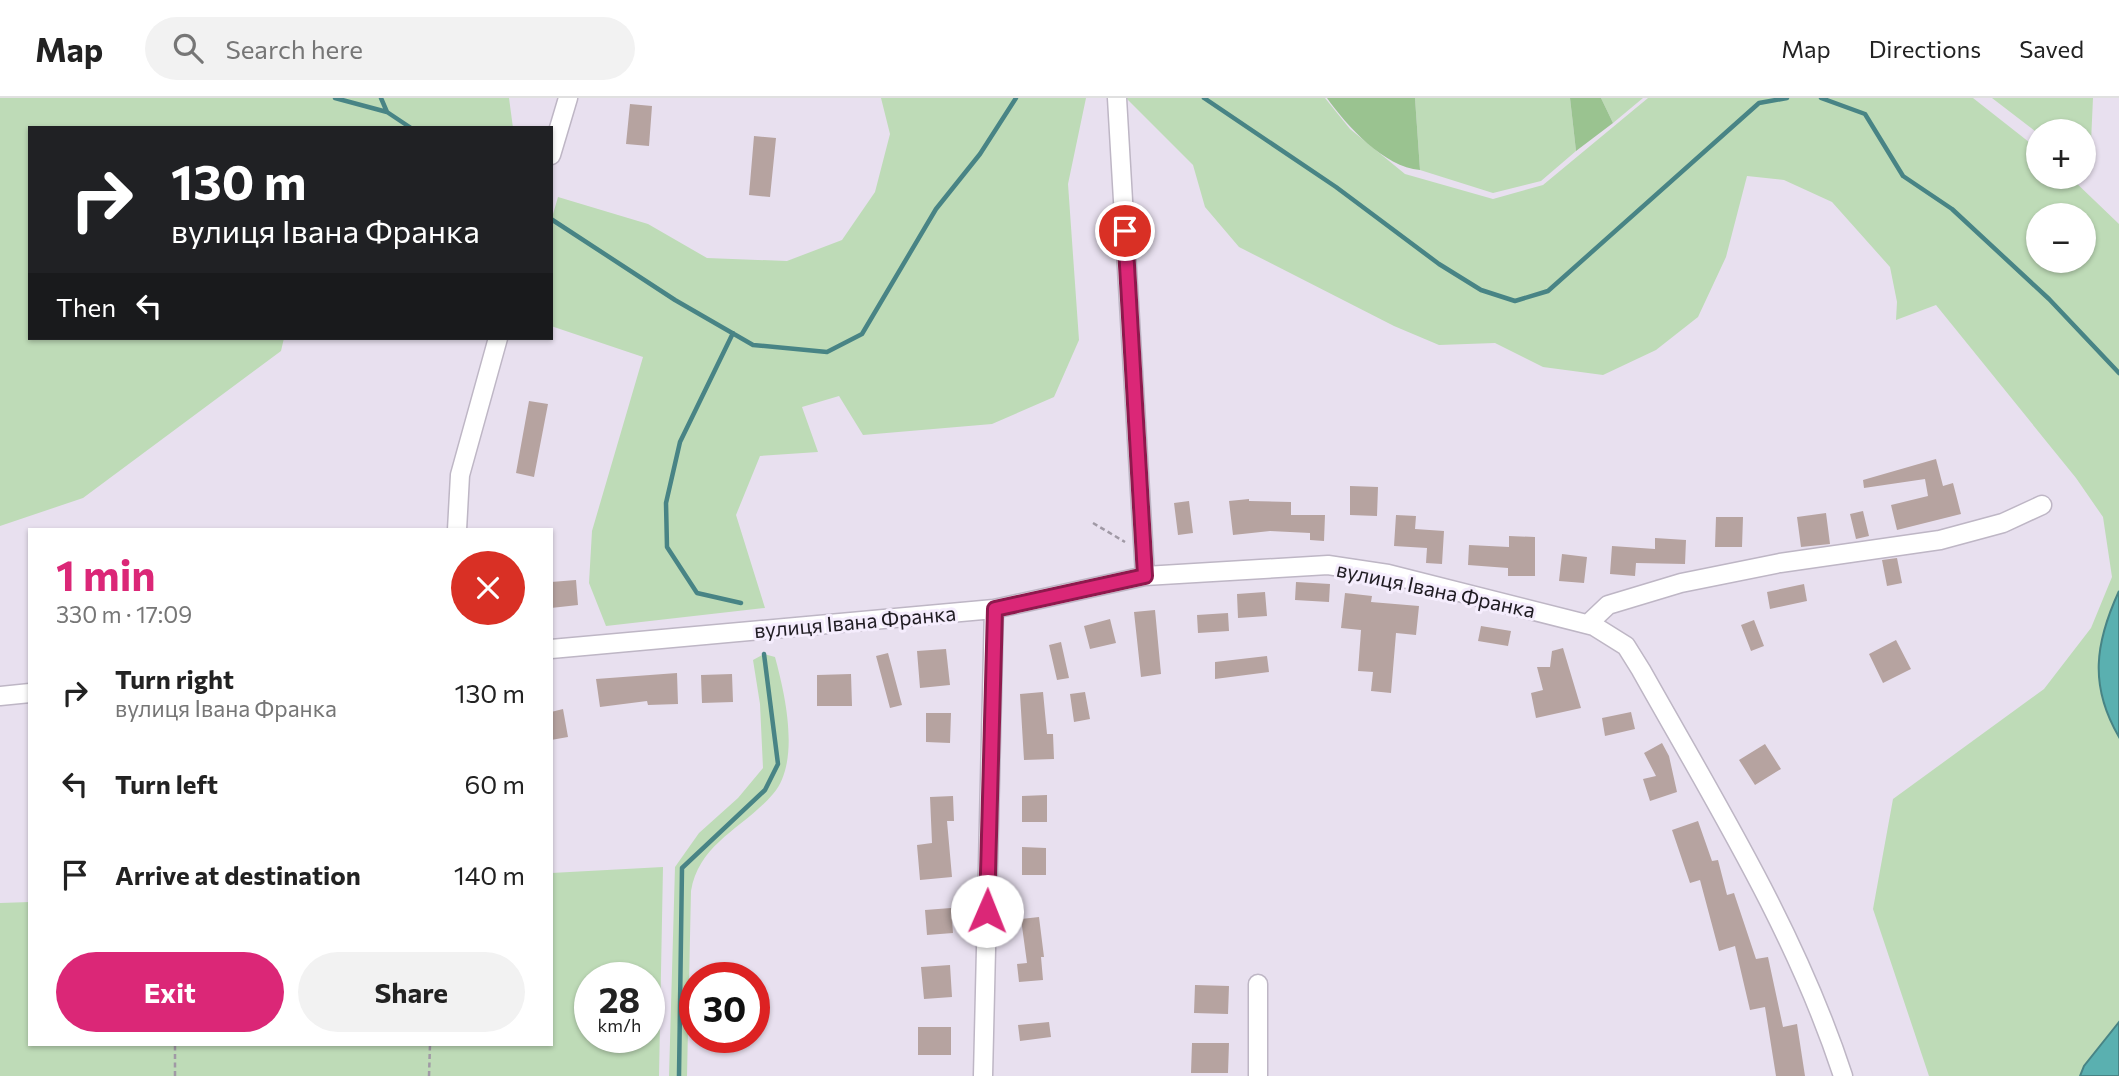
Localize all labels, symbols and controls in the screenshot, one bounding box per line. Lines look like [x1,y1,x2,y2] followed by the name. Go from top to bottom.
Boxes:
[145,17,635,80] search box
[35,28,103,69] text: Map
[169,29,207,67] icon: search
[225,33,363,64] text: Search here
[1781,34,1831,63] text: Map
[1869,34,1981,63] text: Directions
[2019,34,2084,63] text: Saved
[2026,119,2096,273] map controls
[2026,119,2096,189] button: +
[171,150,306,210] text: 130 m
[56,154,147,245] icon: right
[1095,201,1155,261] pin
[2026,203,2096,273] button: −
[171,210,480,250] text: вулиця Івана Франка
[1106,212,1144,250] icon: arrive
[130,287,168,325] icon: left
[56,291,116,322] text: Then
[56,548,156,600] text: 1 min
[451,551,525,625] button: close
[1334,556,1538,622] street label: вулиця Івана Франка
[56,600,192,628] text: 330 m · 17:09
[753,600,957,642] street label: вулиця Івана Франка
[115,663,234,694] text: Turn right
[56,674,94,712] icon: right
[454,677,525,708] text: 130 m
[115,694,337,722] text: вулиця Івана Франка
[56,765,94,803] icon: left
[115,768,218,799] text: Turn left
[465,768,525,799] text: 60 m
[56,856,94,894] icon: arrive
[115,859,361,890] text: Arrive at destination
[454,859,525,890] text: 140 m
[950,874,1024,948] position arrow
[56,952,284,1032] button: Exit
[298,952,525,1032] button: Share
[679,962,770,1053] speed limit sign: 30
[599,977,640,1020] text: 28
[598,1014,641,1036] text: km/h

